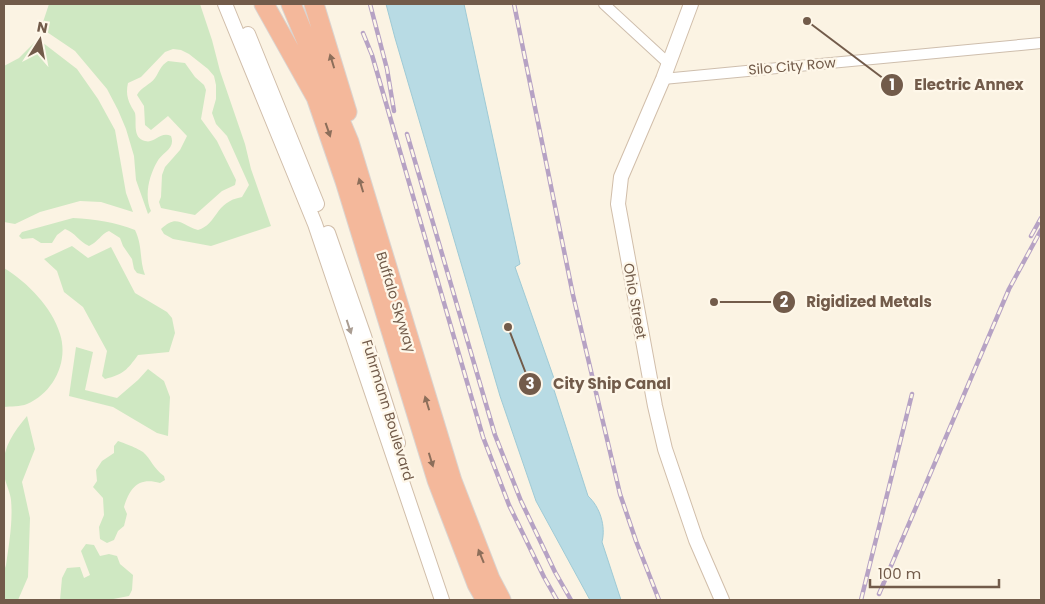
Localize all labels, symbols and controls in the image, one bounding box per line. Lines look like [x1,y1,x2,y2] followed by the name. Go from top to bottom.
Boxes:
[15,15,65,65] north arrow
[35,16,50,38] text: N
[747,52,837,80] street label: Silo City Row
[328,54,336,69] one-way arrow
[880,70,1034,100] callout: Electric Annex
[889,74,895,95] text: 1
[914,74,1024,95] text: Electric Annex
[324,123,332,138] one-way arrow
[357,178,365,193] one-way arrow
[371,249,421,355] street label: Buffalo Skyway
[618,261,652,341] street label: Ohio Street
[771,287,942,317] callout: Rigidized Metals
[780,291,789,312] text: 2
[806,291,932,312] text: Rigidized Metals
[346,319,354,334] one-way arrow
[357,337,419,483] street label: Fuhrmann Boulevard
[518,369,681,399] callout: City Ship Canal
[525,373,535,394] text: 3
[553,373,671,394] text: City Ship Canal
[423,395,431,410] one-way arrow
[427,453,435,468] one-way arrow
[477,548,485,563] one-way arrow
[870,556,999,588] scale bar
[878,563,921,584] text: 100 m

